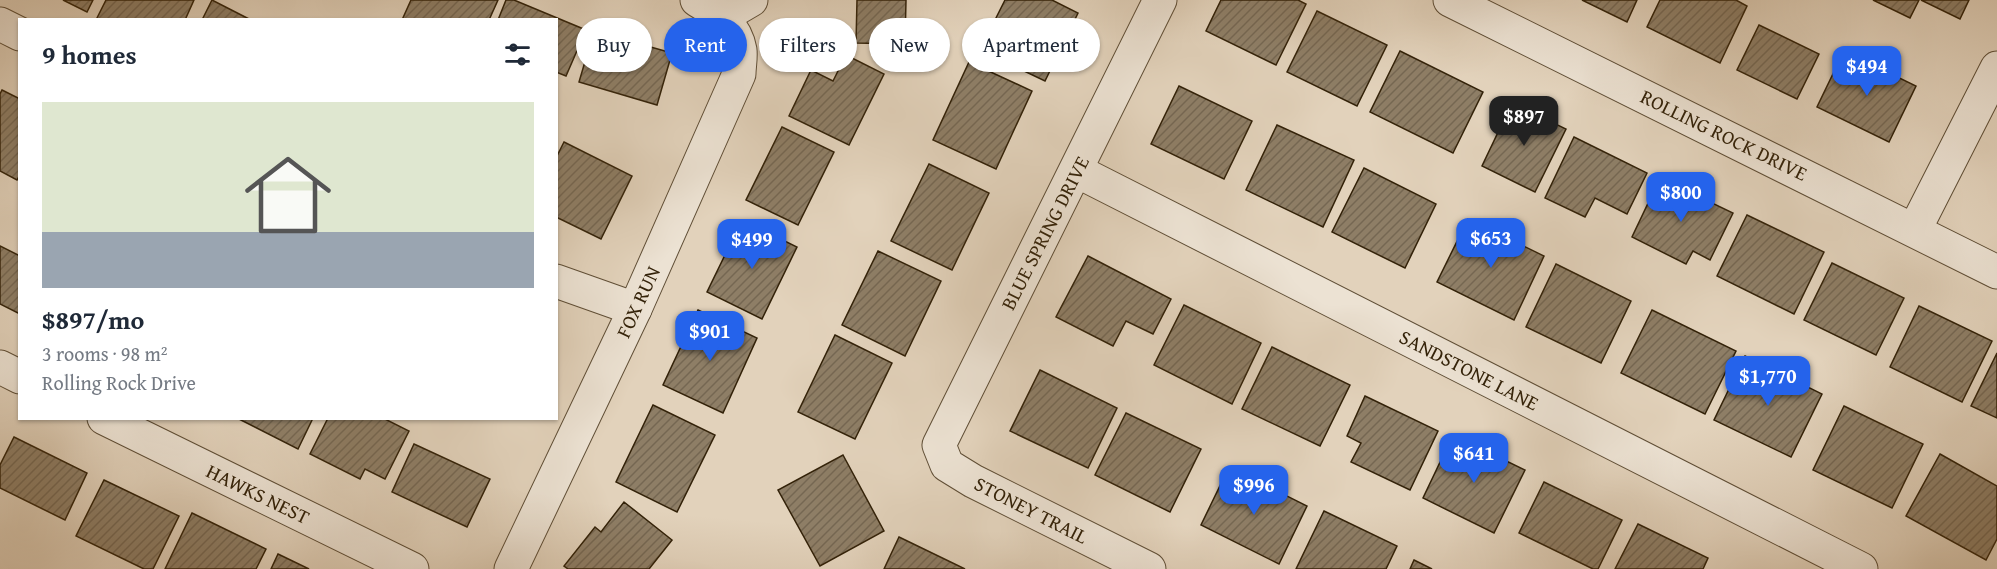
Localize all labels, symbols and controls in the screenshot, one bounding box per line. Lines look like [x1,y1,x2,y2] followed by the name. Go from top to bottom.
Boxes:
[576,18,652,72] chip: Buy
[664,18,747,72] chip: Rent
[759,18,857,72] chip: Filters
[869,18,950,72] chip: New
[962,18,1100,72] chip: Apartment
[42,35,137,74] text: 9 homes
[501,38,534,71] icon: filters
[1831,46,1903,97] pin: $494
[1846,51,1888,80] text: $494
[1636,82,1813,188] street label: ROLLING ROCK DRIVE
[1488,96,1560,147] pin: $897
[1503,101,1545,130] text: $897
[234,141,342,249] icon: home
[993,151,1096,315] street label: BLUE SPRING DRIVE
[1645,172,1717,223] pin: $800
[1660,177,1702,206] text: $800
[1455,218,1527,269] pin: $653
[716,219,788,270] pin: $499
[1470,223,1512,252] text: $653
[731,224,773,253] text: $499
[608,261,667,342] street label: FOX RUN
[42,300,144,339] text: $897/mo
[674,311,746,362] pin: $901
[689,316,731,345] text: $901
[1395,322,1544,417] street label: SANDSTONE LANE
[42,339,168,368] text: 3 rooms · 98 m²
[1719,356,1817,407] pin: $1,770
[1739,361,1797,390] text: $1,770
[42,368,196,397] text: Rolling Rock Drive
[1438,433,1510,484] pin: $641
[1453,438,1495,467] text: $641
[202,456,315,531] street label: HAWKS NEST
[1218,465,1290,516] pin: $996
[970,469,1093,551] street label: STONEY TRAIL
[1233,470,1275,499] text: $996

